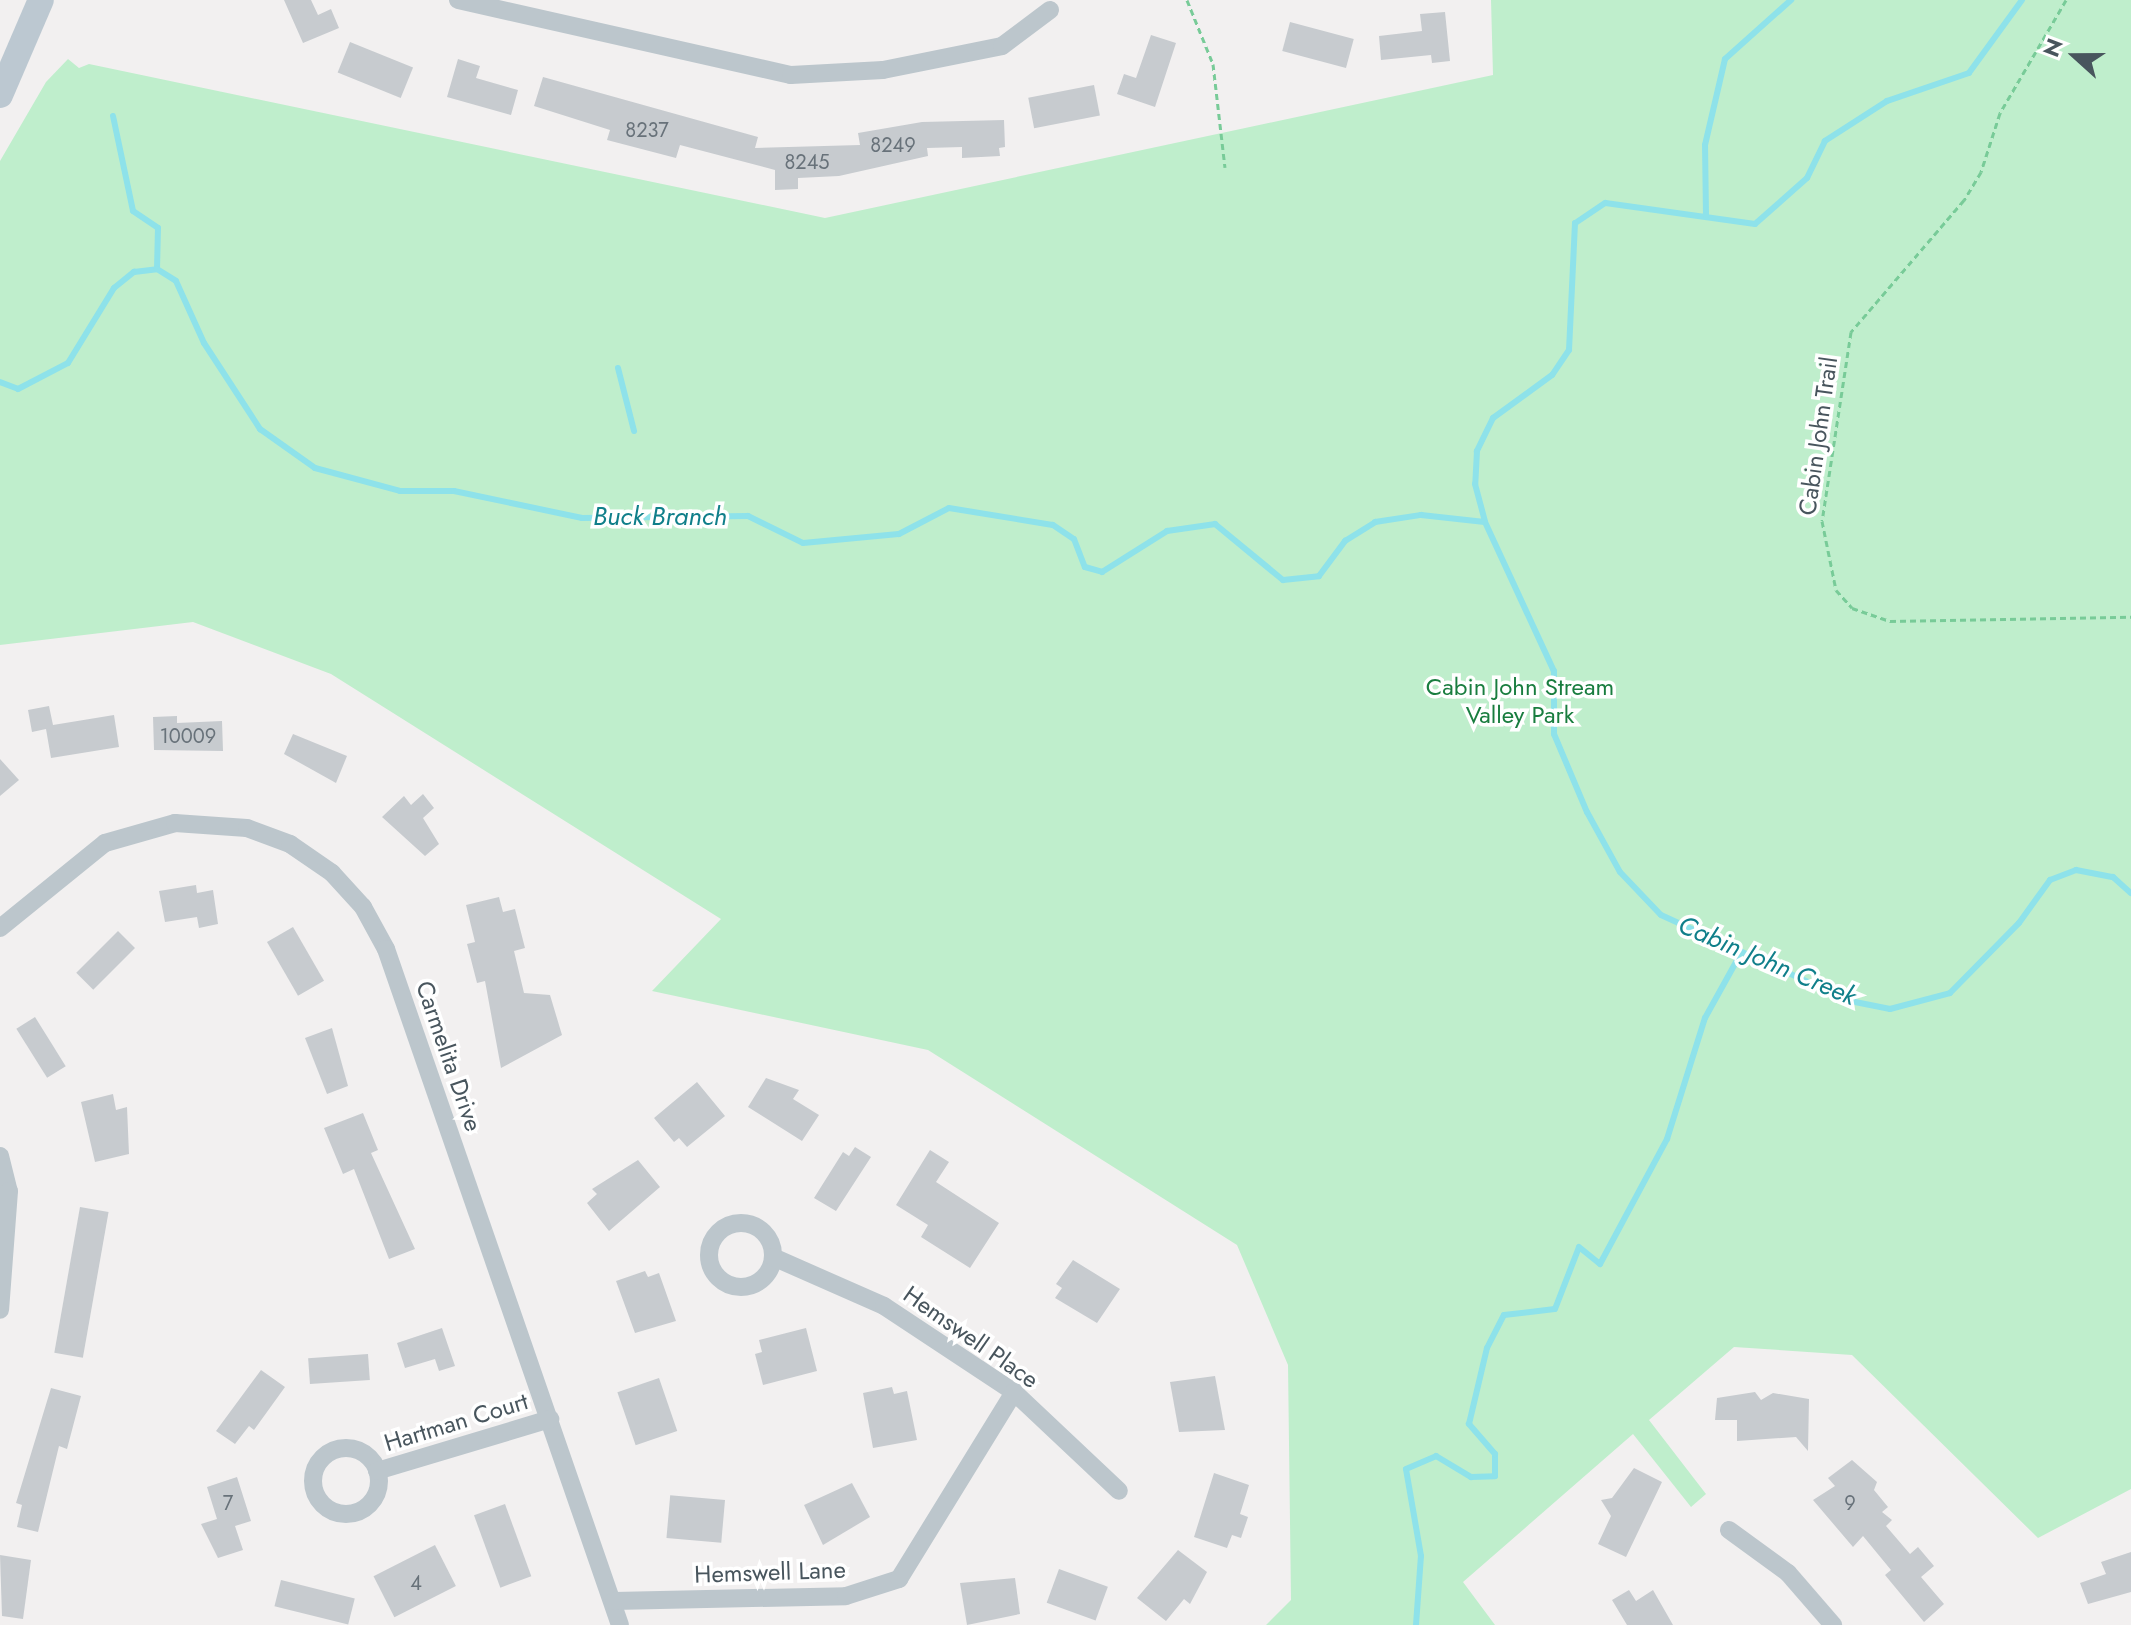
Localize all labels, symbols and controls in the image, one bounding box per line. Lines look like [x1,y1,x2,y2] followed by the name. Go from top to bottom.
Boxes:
[2035,16,2115,96] north arrow
[2035,34,2071,61] text: N
[625,118,669,142] house number: 8237
[870,133,916,157] house number: 8249
[784,150,830,174] house number: 8245
[1793,355,1843,517] street label: Cabin John Trail
[593,501,727,533] water label: Buck Branch
[1426,673,1614,729] park label: Cabin John Stream Valley Park
[160,724,216,748] house number: 10009
[1673,909,1861,1013] water label: Cabin John Creek
[410,977,488,1135] street label: Carmelita Drive
[898,1280,1044,1394] street label: Hemswell Place
[381,1386,531,1458] street label: Hartman Court
[223,1491,233,1515] house number: 7
[1844,1491,1856,1515] house number: 9
[694,1555,846,1589] street label: Hemswell Lane
[410,1571,422,1595] house number: 4

